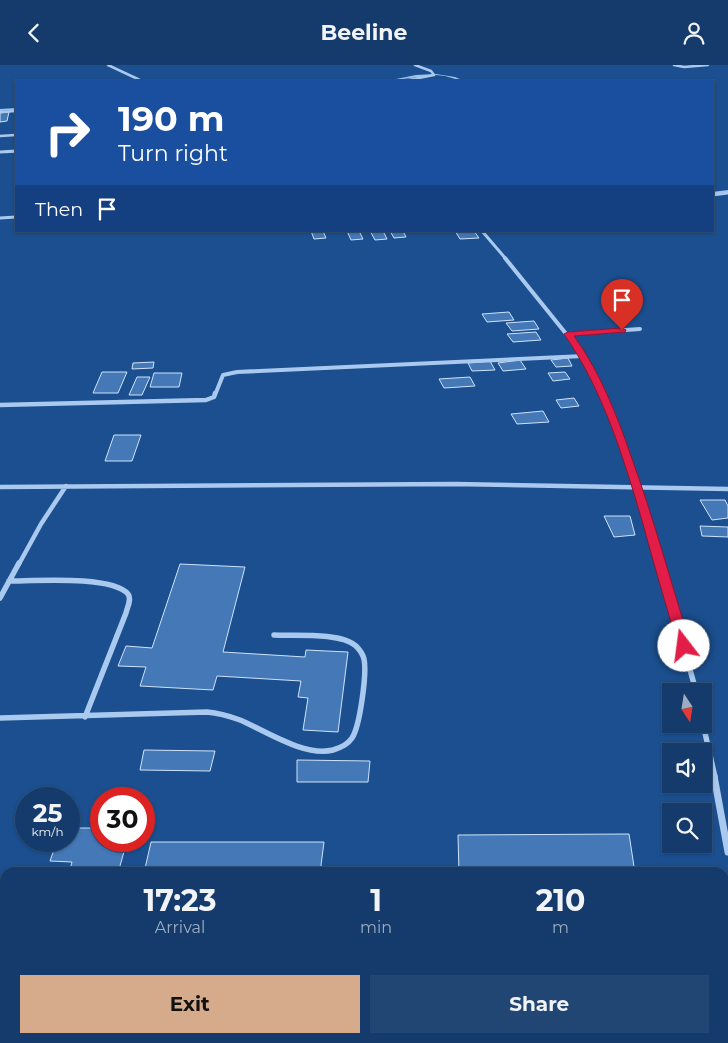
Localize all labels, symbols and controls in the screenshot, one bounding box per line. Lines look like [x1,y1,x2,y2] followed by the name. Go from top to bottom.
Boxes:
[20,19,48,47] icon: back
[320,19,408,46] text: Beeline
[680,19,708,47] icon: person
[118,97,224,140] text: 190 m
[35,100,100,165] icon: right
[118,140,228,167] text: Turn right
[93,195,121,223] icon: arrive
[35,198,83,221] text: Then
[601,279,643,330] pin
[608,286,636,314] icon: arrive
[657,619,709,671] position arrow
[662,683,712,733] north arrow
[662,683,712,853] map controls
[662,743,712,793] button: sound
[90,787,155,852] speed limit sign: 30
[33,798,62,828] text: 25
[662,803,712,853] button: search
[31,824,64,839] text: km/h
[143,882,217,919] text: 17:23
[370,882,382,919] text: 1
[536,882,586,919] text: 210
[155,918,205,937] text: Arrival
[360,918,392,937] text: min
[552,918,569,937] text: m
[20,975,360,1033] button: Exit
[370,975,709,1033] button: Share

